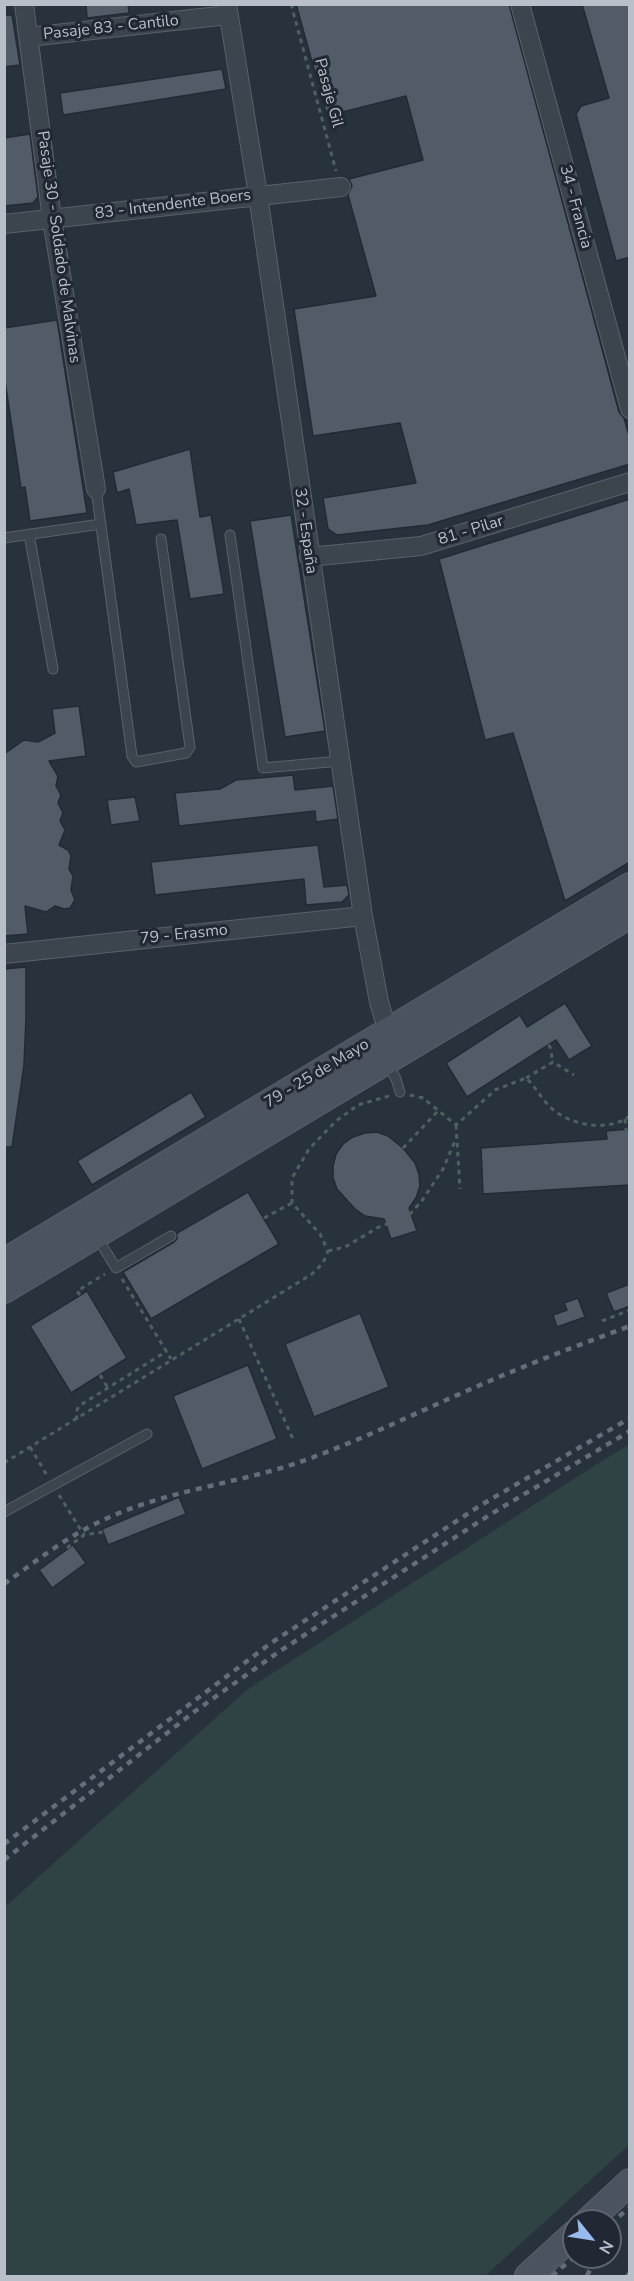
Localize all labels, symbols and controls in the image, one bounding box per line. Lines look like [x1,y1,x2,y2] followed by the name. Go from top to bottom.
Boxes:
[42,11,180,45] street label: Pasaje 83 - Cantilo
[310,56,346,130] street label: Pasaje Gil
[32,130,84,364] street label: Pasaje 30 - Soldado de Malvinas
[555,163,595,251] street label: 34 - Francia
[94,186,252,224] street label: 83 - Intendente Boers
[289,487,321,575] street label: 32 - España
[436,512,506,550] street label: 81 - Pilar
[139,921,229,949] street label: 79 - Erasmo
[261,1035,373,1113] street label: 79 - 25 de Mayo
[562,2209,622,2269] north arrow
[593,2236,618,2258] text: N

